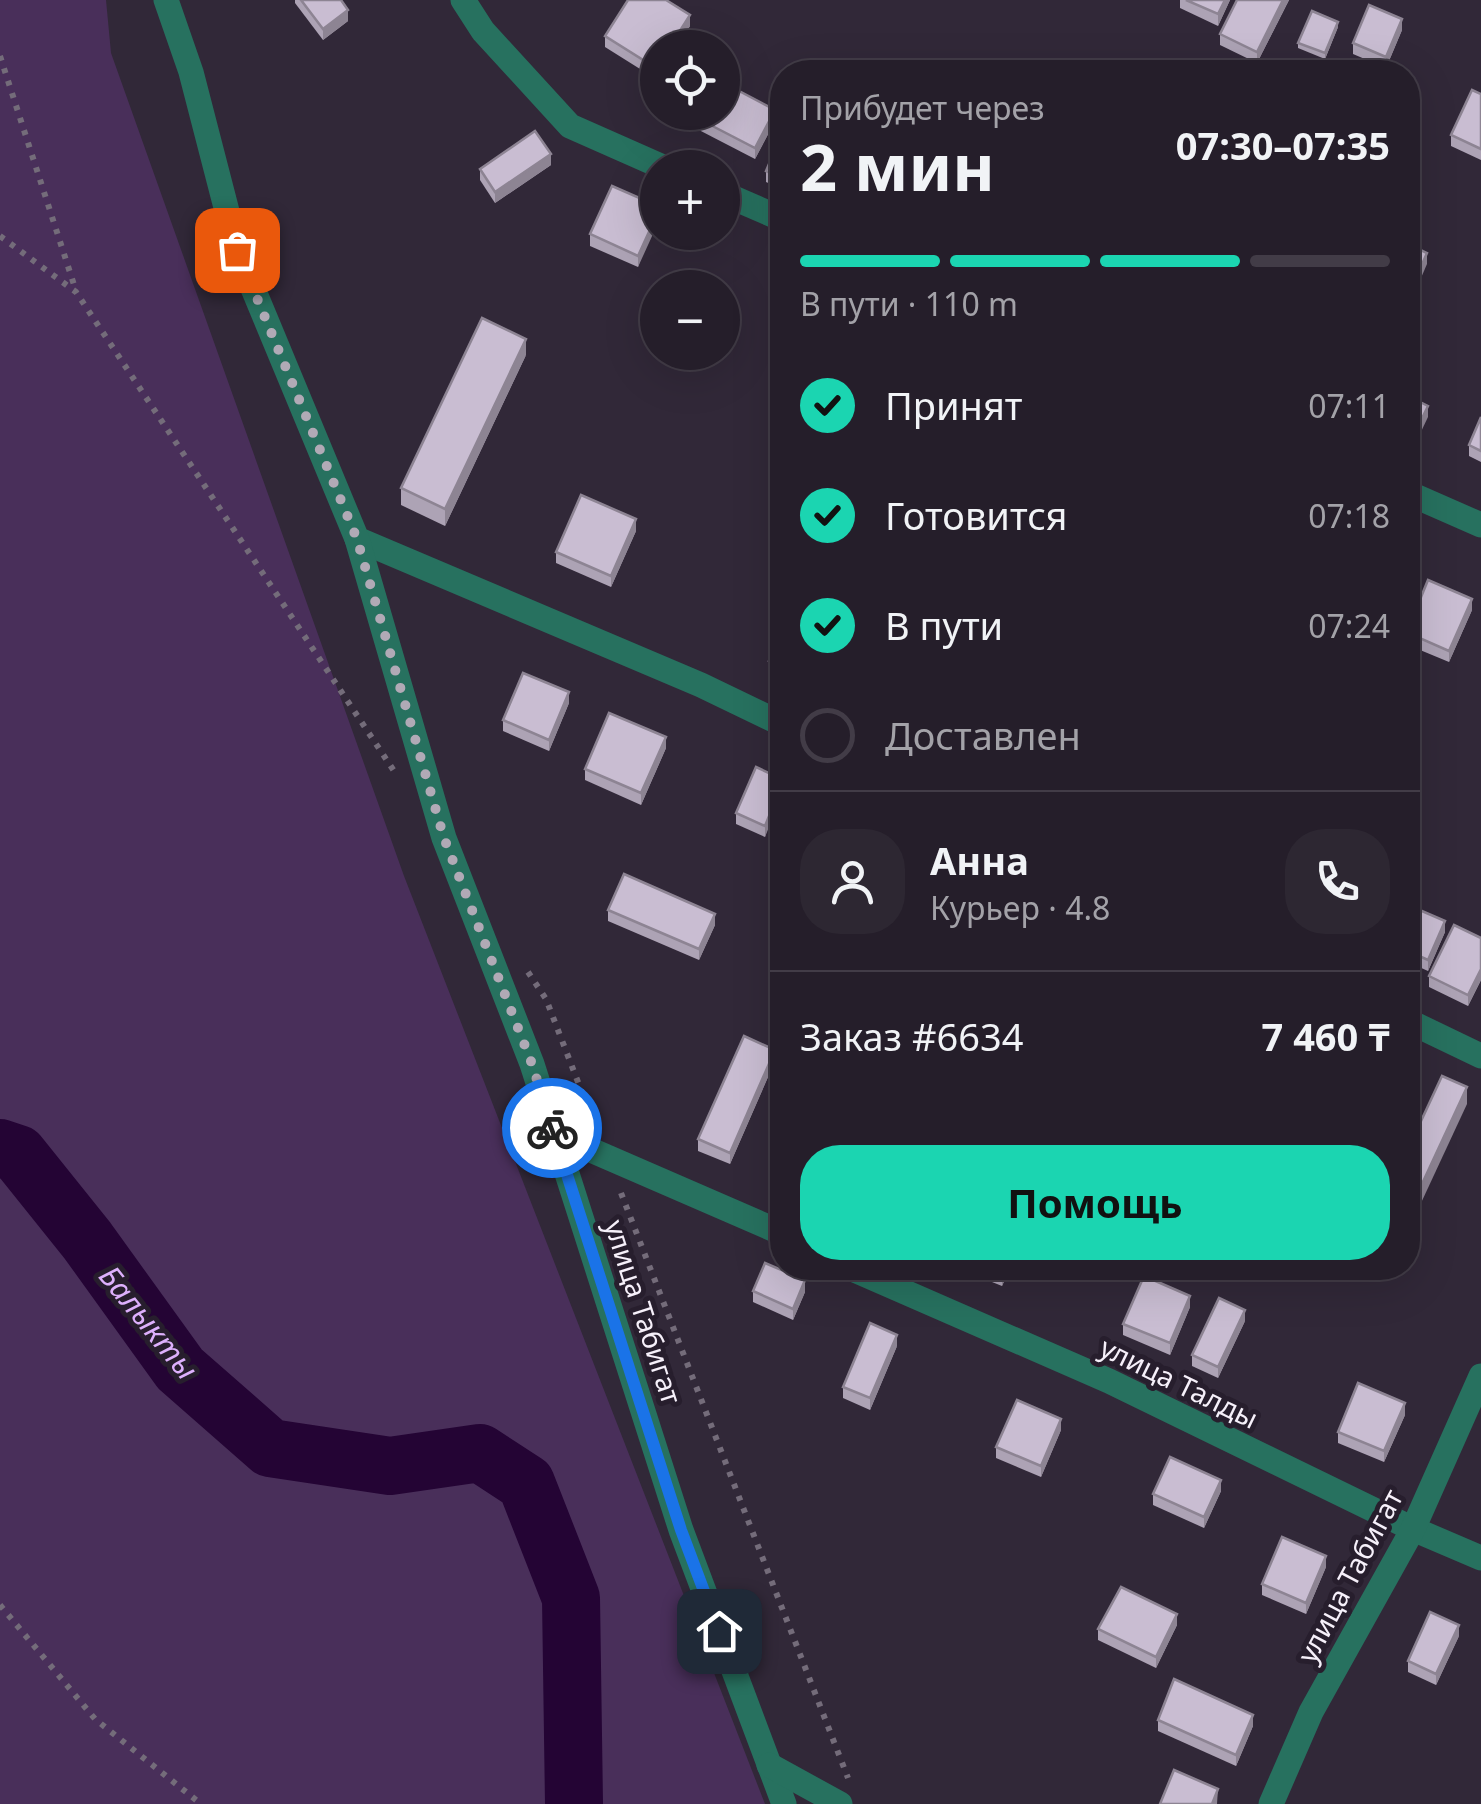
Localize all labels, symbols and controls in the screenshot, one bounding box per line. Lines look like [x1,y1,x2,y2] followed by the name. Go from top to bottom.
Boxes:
[640,30,740,370] map controls
[640,30,740,130] button: locate
[800,86,1045,129] text: Прибудет через
[1176,119,1390,171] text: 07:30–07:35
[800,122,995,210] text: 2 мин
[640,150,740,250] button: +
[195,208,280,293] pin
[210,223,265,278] icon: bag
[640,270,740,370] button: −
[800,282,1018,325] text: В пути · 110 m
[800,378,855,433] icon: check
[885,379,1022,431] text: Принят
[1308,384,1390,427] text: 07:11
[800,488,855,543] icon: check
[885,489,1067,541] text: Готовится
[1308,494,1390,537] text: 07:18
[800,598,855,653] icon: check
[885,599,1003,651] text: В пути
[1308,604,1390,647] text: 07:24
[885,709,1081,761] text: Доставлен
[800,829,905,934] button: person
[1285,829,1390,934] button: phone
[930,834,1029,886] text: Анна
[930,886,1110,929] text: Курьер · 4.8
[800,1010,1024,1062] text: Заказ #6634
[1262,1010,1390,1062] text: 7 460 ₸
[502,1078,602,1178] courier
[525,1101,580,1156] icon: bike
[800,1145,1390,1260] button: Помощь
[596,1215,692,1409] street label: улица Табигат
[91,1256,208,1388] water label: Балыкты
[1094,1327,1265,1437] street label: улица Талды
[1287,1482,1411,1669] street label: улица Табигат
[677,1589,762,1674] pin
[692,1604,747,1659] icon: home

